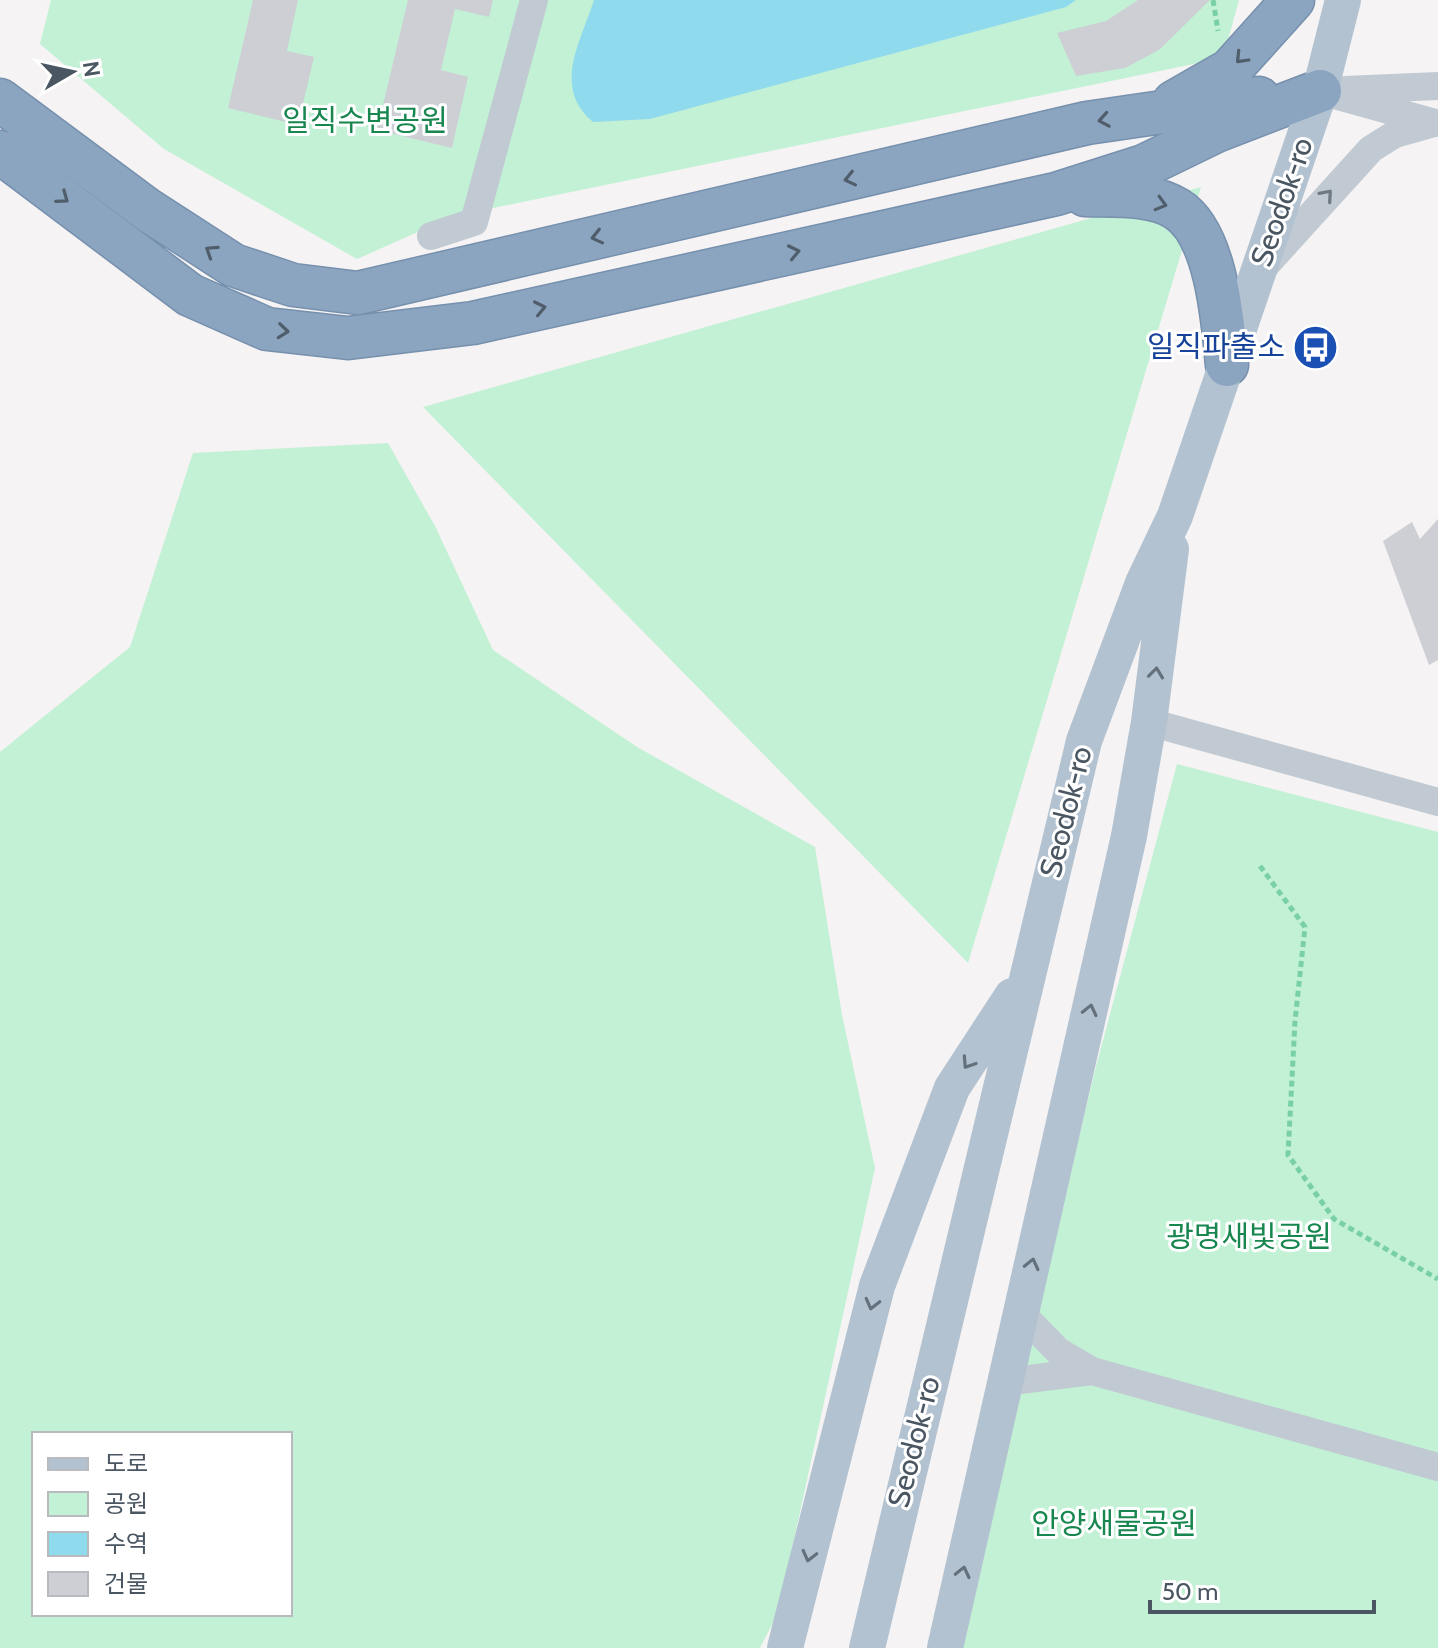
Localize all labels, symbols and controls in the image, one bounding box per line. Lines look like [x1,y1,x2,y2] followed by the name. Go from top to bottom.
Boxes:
[32,32,112,112] north arrow
[1236,49,1251,63] one-way arrow
[77,59,106,79] text: N
[282,102,448,139] park label: 일직수변공원
[1097,111,1111,128] one-way arrow
[1242,133,1321,271] street label: Seodok-ro
[844,169,858,186] one-way arrow
[54,188,68,203] one-way arrow
[1318,190,1332,205] one-way arrow
[1153,195,1167,211] one-way arrow
[591,228,605,245] one-way arrow
[786,244,800,261] one-way arrow
[206,246,220,261] one-way arrow
[532,300,546,317] one-way arrow
[277,322,290,339] one-way arrow
[1292,323,1340,371] bus stop icon: 일직파출소
[1147,328,1285,365] place label: 일직파출소
[1147,666,1164,679] one-way arrow
[1031,742,1100,881] street label: Seodok-ro
[1080,1004,1097,1017] one-way arrow
[963,1054,978,1069] one-way arrow
[1166,1218,1332,1255] park label: 광명새빛공원
[1023,1257,1040,1271] one-way arrow
[865,1296,882,1310] one-way arrow
[879,1372,948,1511] street label: Seodok-ro
[32,1432,292,1616] legend
[104,1449,148,1478] text: 도로
[104,1489,148,1518] text: 공원
[1031,1505,1197,1542] park label: 안양새물공원
[104,1529,148,1558] text: 수역
[801,1548,818,1562] one-way arrow
[1150,1564,1374,1614] scale bar
[954,1566,971,1579] one-way arrow
[104,1569,148,1598] text: 건물
[1162,1577,1218,1606] text: 50 m

